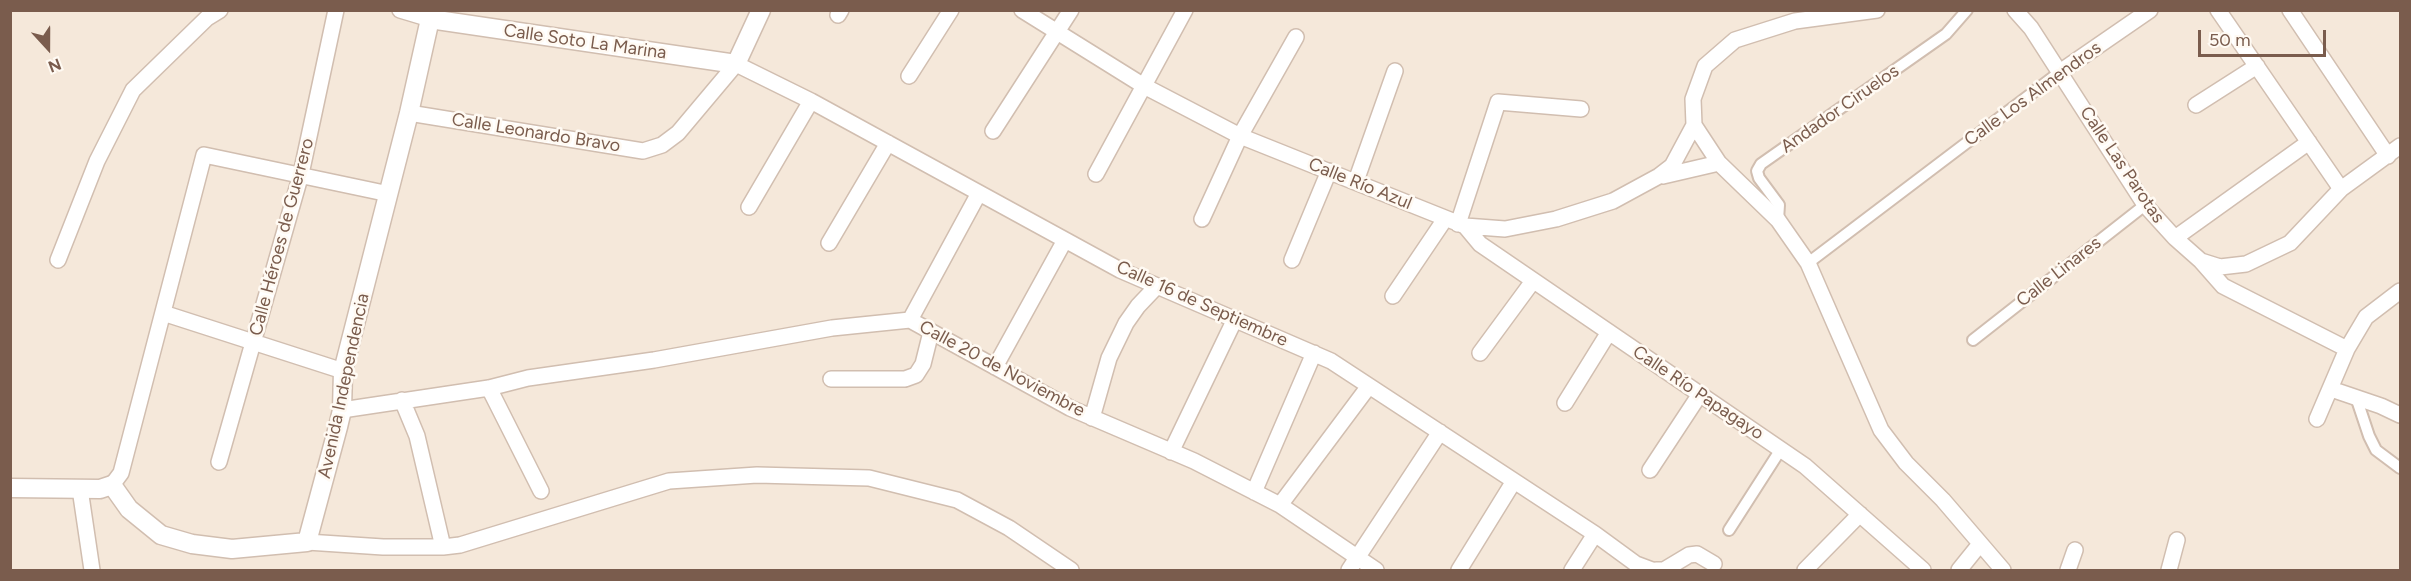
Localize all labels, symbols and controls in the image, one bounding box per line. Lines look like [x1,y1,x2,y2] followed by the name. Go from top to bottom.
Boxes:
[18,18,78,78] north arrow
[2201,18,2328,56] scale bar
[502,20,668,64] street label: Calle Soto La Marina
[2209,29,2251,51] text: 50 m
[1960,37,2106,151] street label: Calle Los Almendros
[45,54,64,76] text: N
[1777,60,1903,158] street label: Andador Ciruelos
[2075,103,2169,227] street label: Calle Las Parotas
[450,109,622,157] street label: Calle Leonardo Bravo
[245,136,319,338] street label: Calle Héroes de Guerrero
[1305,153,1415,215] street label: Calle Río Azul
[2012,232,2106,312] street label: Calle Linares
[1113,256,1291,352] street label: Calle 16 de Septiembre
[314,291,374,481] street label: Avenida Independencia
[915,316,1089,422] street label: Calle 20 de Noviembre
[1628,341,1768,445] street label: Calle Río Papagayo

